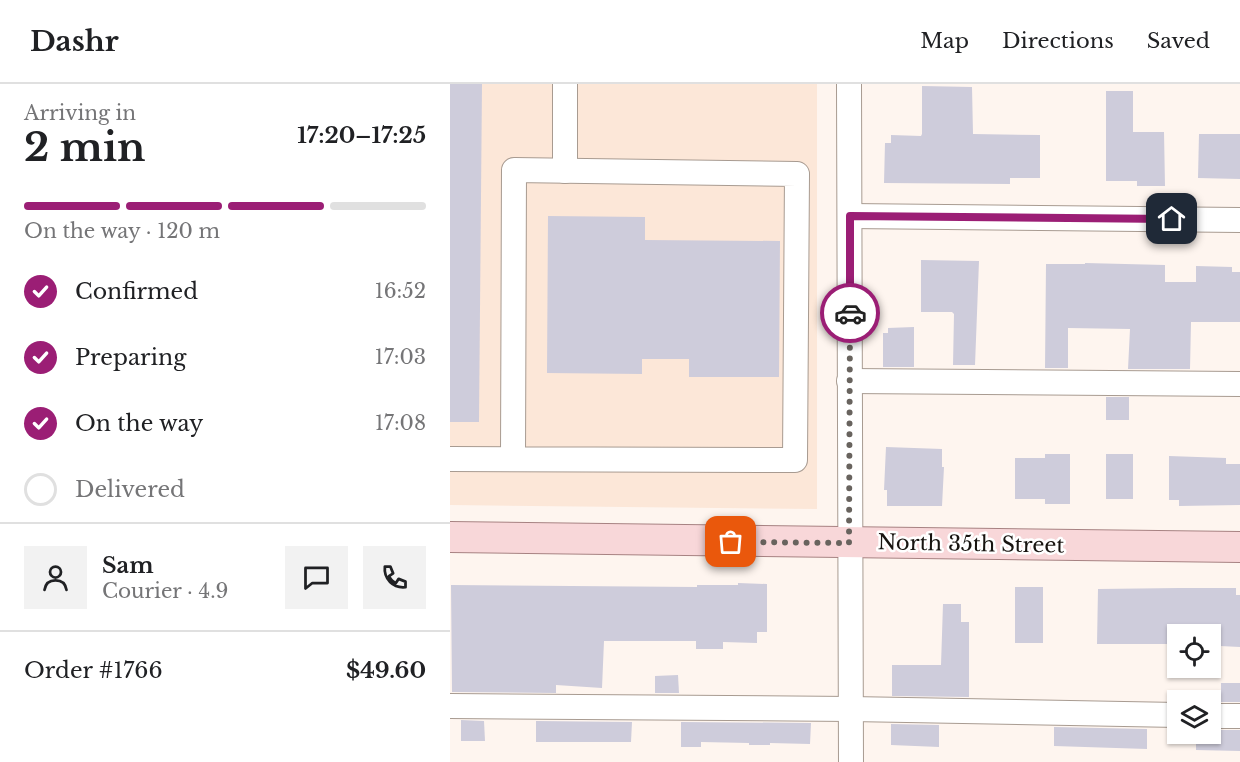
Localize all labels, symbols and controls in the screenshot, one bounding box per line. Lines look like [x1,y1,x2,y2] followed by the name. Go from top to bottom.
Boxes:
[30,24,119,59] text: Dashr
[920,28,969,54] text: Map
[1002,28,1114,54] text: Directions
[1147,28,1210,54] text: Saved
[24,101,136,125] text: Arriving in
[297,122,426,149] text: 17:20–17:25
[24,123,145,172] text: 2 min
[1146,193,1197,244] pin
[1155,202,1188,235] icon: home
[24,219,220,243] text: On the way · 120 m
[24,275,57,308] icon: check
[75,278,198,305] text: Confirmed
[375,279,426,303] text: 16:52
[820,283,880,343] courier
[834,297,867,330] icon: car
[24,341,57,374] icon: check
[75,344,186,371] text: Preparing
[375,345,426,369] text: 17:03
[24,407,57,440] icon: check
[75,410,203,437] text: On the way
[375,411,426,435] text: 17:08
[75,476,185,503] text: Delivered
[705,516,756,567] pin
[714,525,747,558] icon: bag
[877,529,1065,559] street label: North 35th Street
[24,546,87,609] button: person
[285,546,348,609] button: chat
[363,546,426,609] button: phone
[102,552,154,579] text: Sam
[102,579,228,603] text: Courier · 4.9
[1167,624,1221,744] map controls
[1167,624,1221,678] button: locate
[24,657,163,684] text: Order #1766
[346,657,426,684] text: $49.60
[1167,690,1221,744] button: layers

